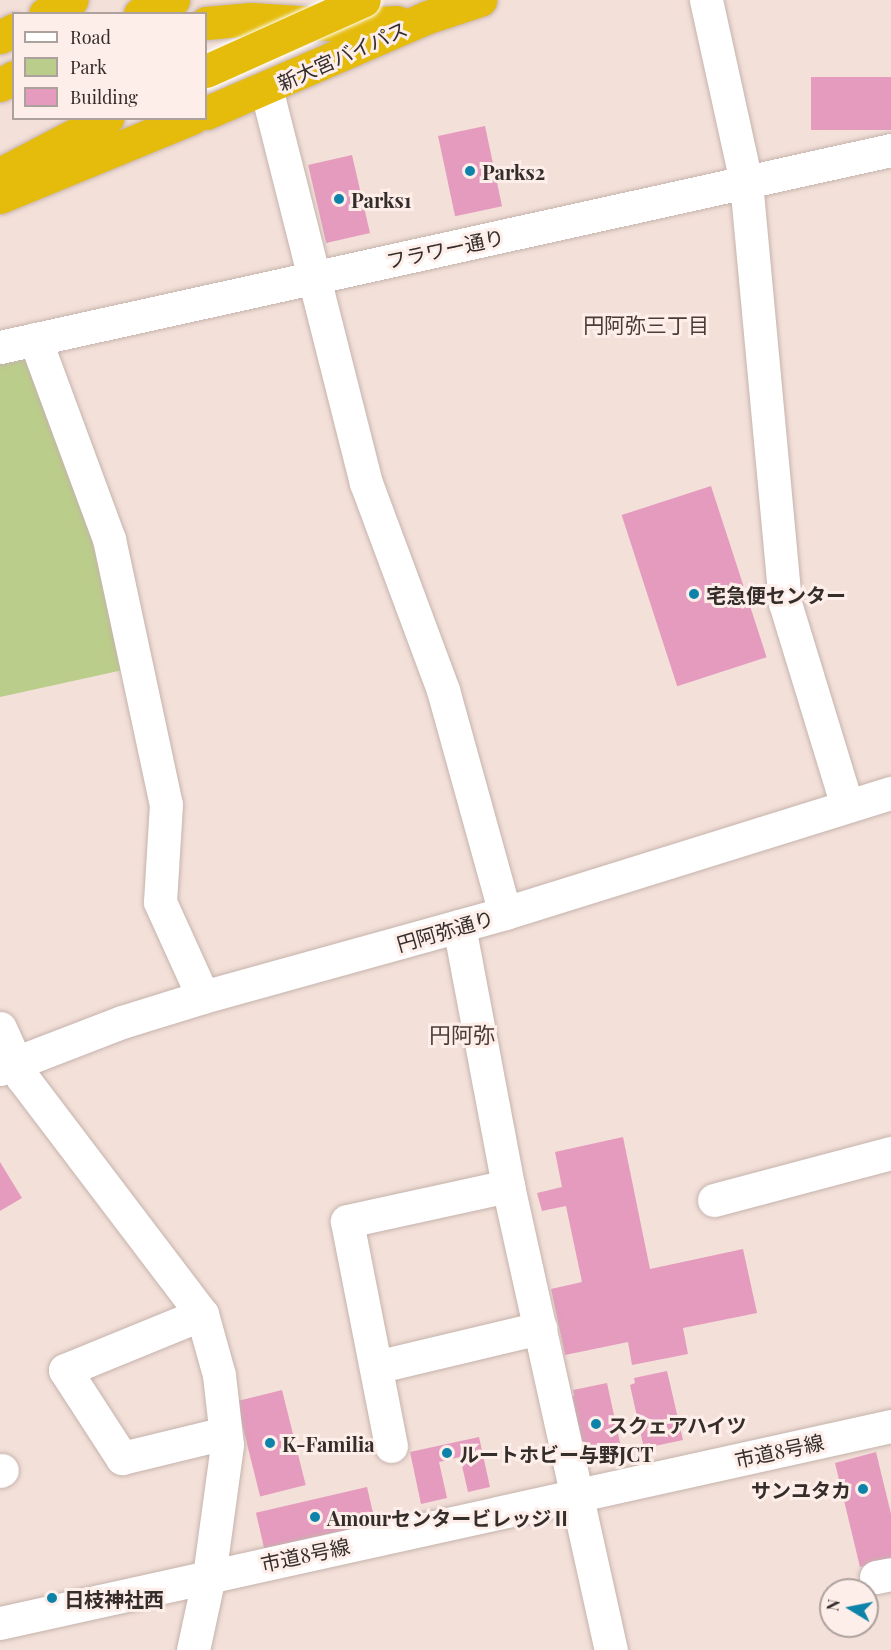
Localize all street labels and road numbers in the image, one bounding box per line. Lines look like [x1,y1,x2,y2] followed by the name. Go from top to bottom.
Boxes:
[273,16,411,94] street label: 新大宮バイパス
[384,224,506,272] street label: フラワー通り
[394,905,496,955] street label: 円阿弥通り
[732,1429,826,1471] street label: 市道8号線
[258,1533,352,1575] street label: 市道8号線

